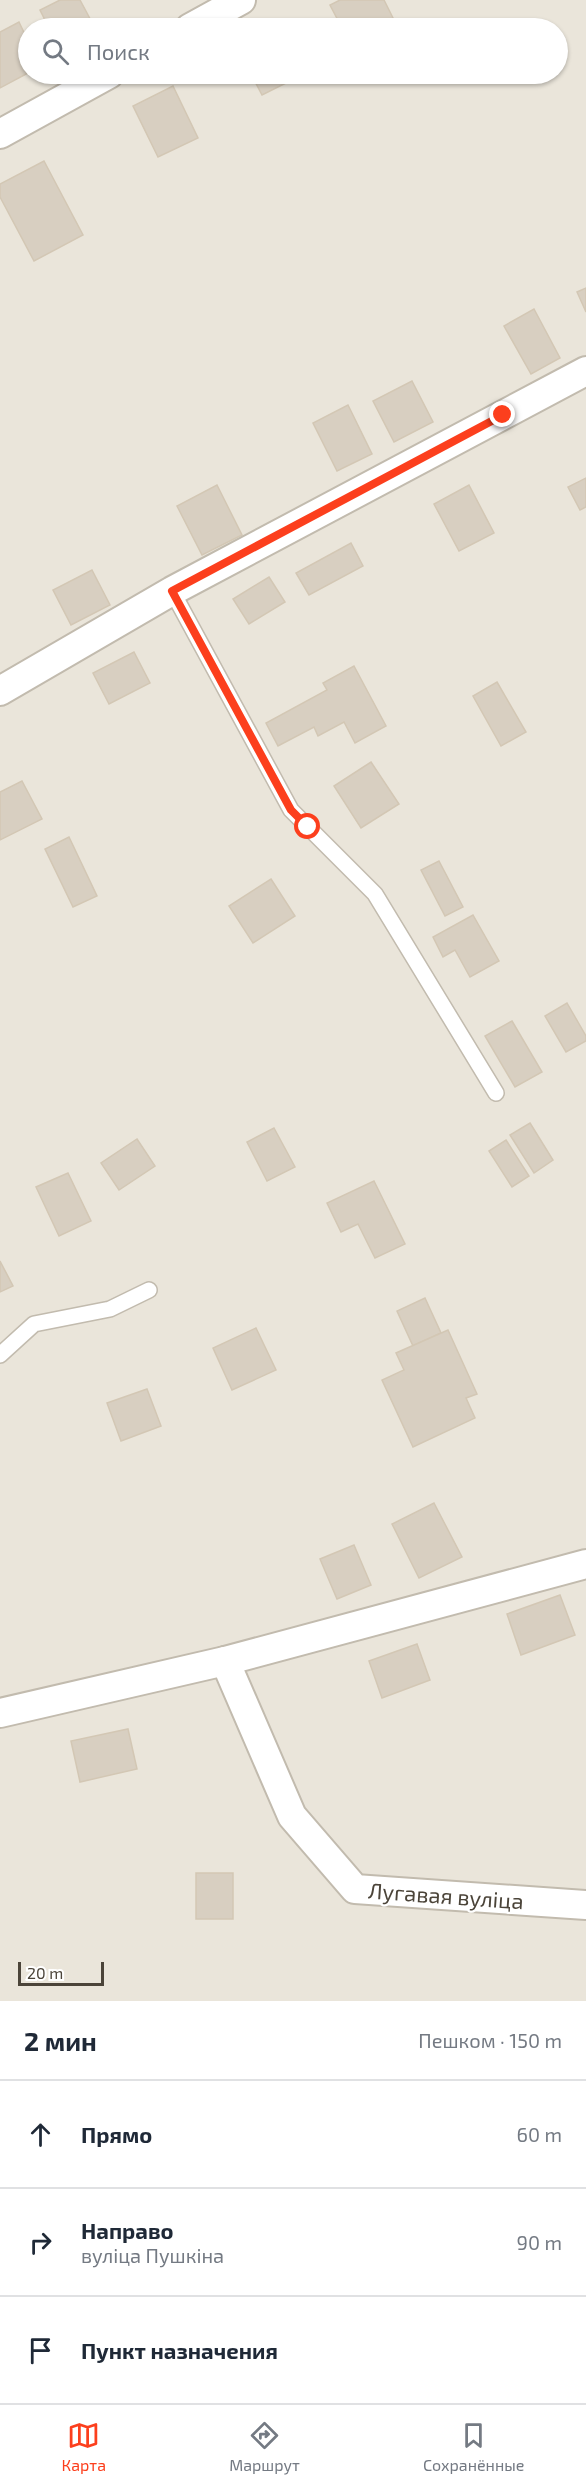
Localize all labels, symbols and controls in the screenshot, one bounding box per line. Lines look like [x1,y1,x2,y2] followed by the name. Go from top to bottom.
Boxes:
[18,18,568,84] search box
[39,35,72,68] icon: search
[87,38,150,64] text: Поиск
[489,401,515,427] route end
[294,813,320,839] route start
[367,1877,525,1914] street label: Лугавая вуліца
[18,1959,104,1986] scale bar
[27,1963,63,1982] text: 20 m
[24,2025,97,2056] text: 2 мин
[418,2028,562,2052] text: Пешком · 150 m
[24,2118,57,2151] icon: ahead
[81,2121,152,2147] text: Прямо
[517,2122,562,2146] text: 60 m
[81,2217,174,2243] text: Направо
[24,2226,57,2259] icon: right
[517,2230,562,2254] text: 90 m
[81,2243,224,2267] text: вуліца Пушкіна
[24,2334,57,2367] icon: arrive
[81,2337,278,2363] text: Пункт назначения
[62,2419,106,2474] tab: Карта
[229,2419,300,2474] tab: Маршрут
[423,2419,524,2474] tab: Сохранённые

